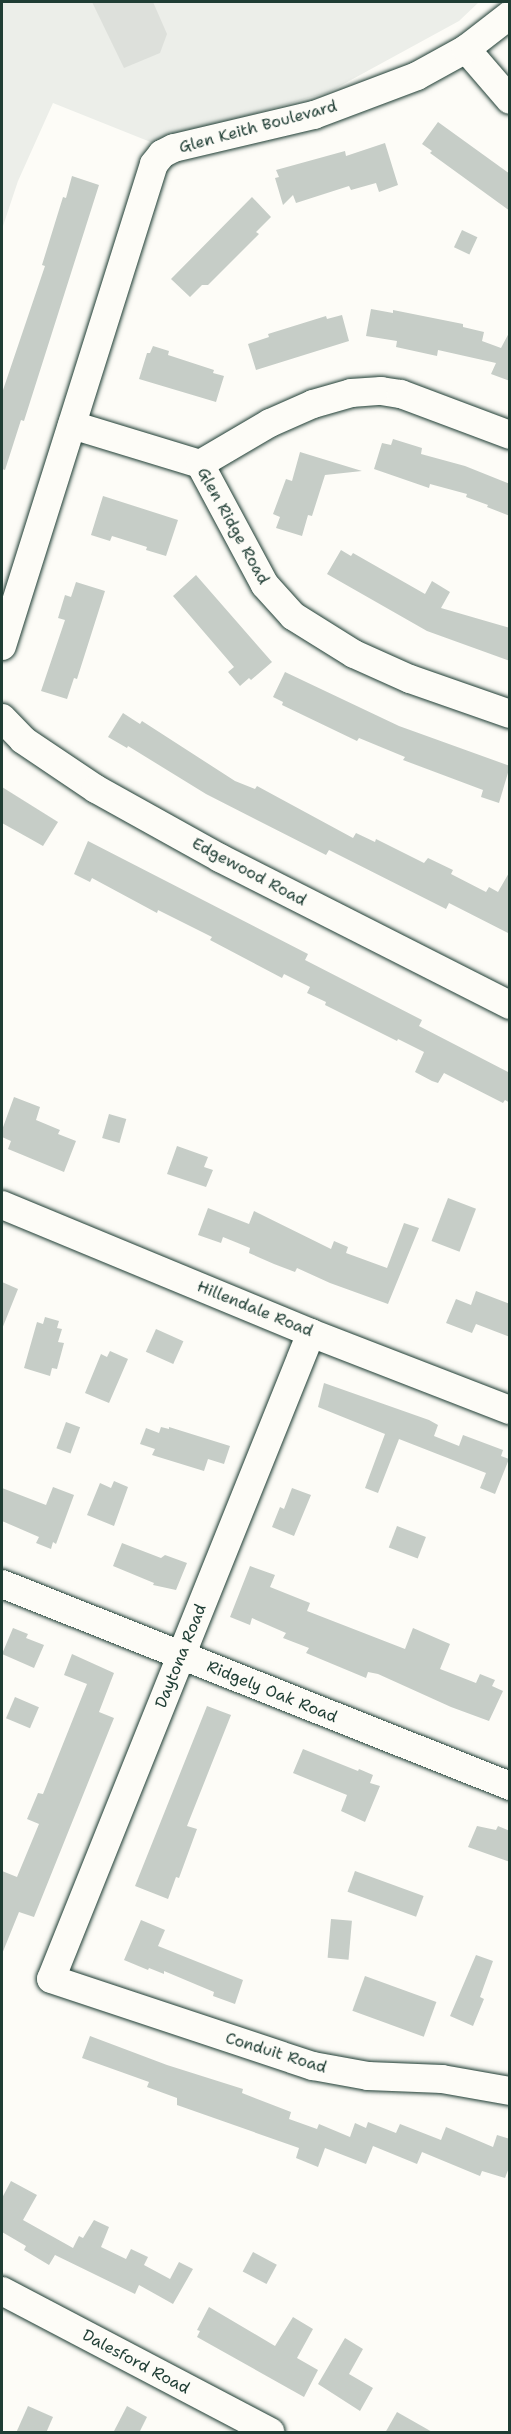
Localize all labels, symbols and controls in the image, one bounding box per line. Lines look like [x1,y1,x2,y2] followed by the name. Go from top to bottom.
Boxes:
[177,97,339,157] street label: Glen Keith Boulevard
[193,464,273,588] street label: Glen Ridge Road
[188,834,310,910] street label: Edgewood Road
[194,1277,316,1341] street label: Hillendale Road
[151,1601,211,1711] street label: Daytona Road
[204,1657,340,1727] street label: Ridgely Oak Road
[223,2028,329,2078] street label: Conduit Road
[79,2326,193,2398] street label: Dalesford Road

